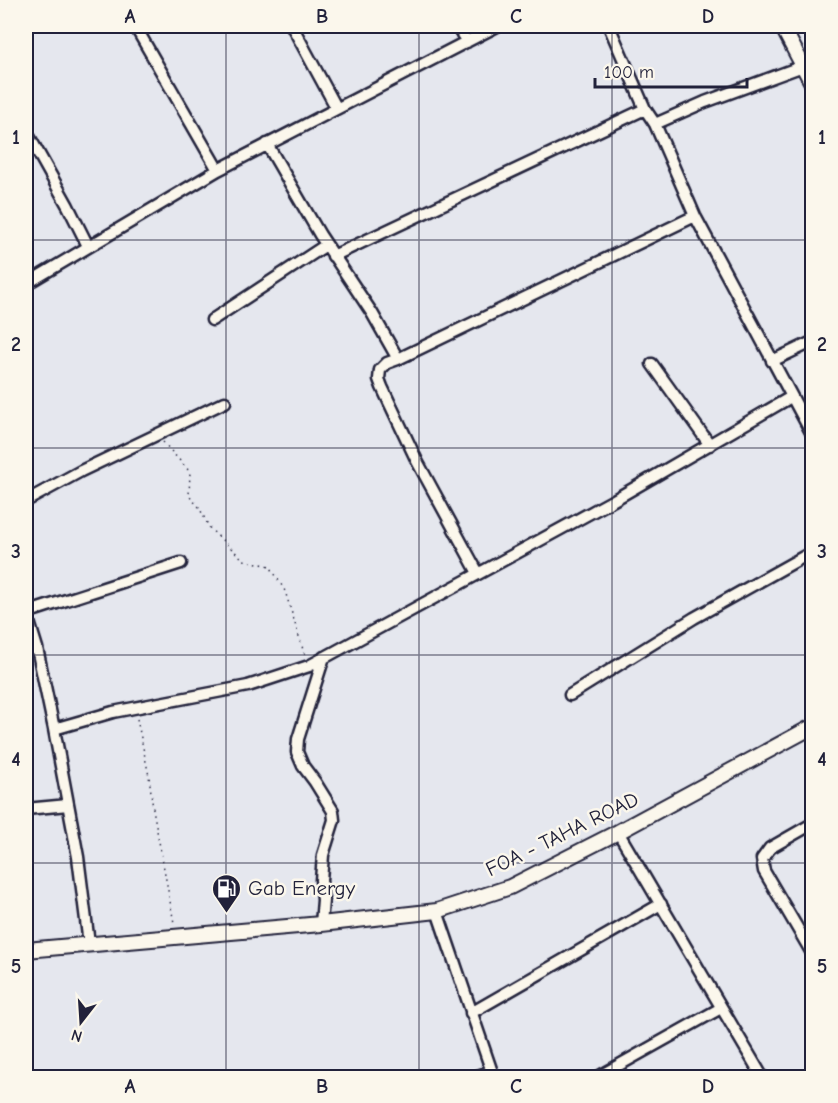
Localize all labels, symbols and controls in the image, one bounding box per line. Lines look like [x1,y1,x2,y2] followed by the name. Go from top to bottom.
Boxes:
[124,5,136,28] text: A
[316,5,328,28] text: B
[510,5,522,28] text: C
[702,5,714,28] text: D
[595,51,746,89] scale bar
[604,62,654,83] text: 100 m
[12,126,20,149] text: 1
[818,126,826,149] text: 1
[11,333,21,356] text: 2
[817,333,827,356] text: 2
[11,540,21,563] text: 3
[817,540,827,563] text: 3
[11,748,21,771] text: 4
[817,748,827,771] text: 4
[482,787,642,881] street label: FOA - TAHA ROAD
[211,872,243,914] fuel station icon: Gab Energy
[248,876,356,900] place label: Gab Energy
[11,955,21,978] text: 5
[817,955,827,978] text: 5
[51,992,111,1052] north arrow
[69,1025,85,1046] text: N
[124,1075,136,1098] text: A
[316,1075,328,1098] text: B
[510,1075,522,1098] text: C
[702,1075,714,1098] text: D

